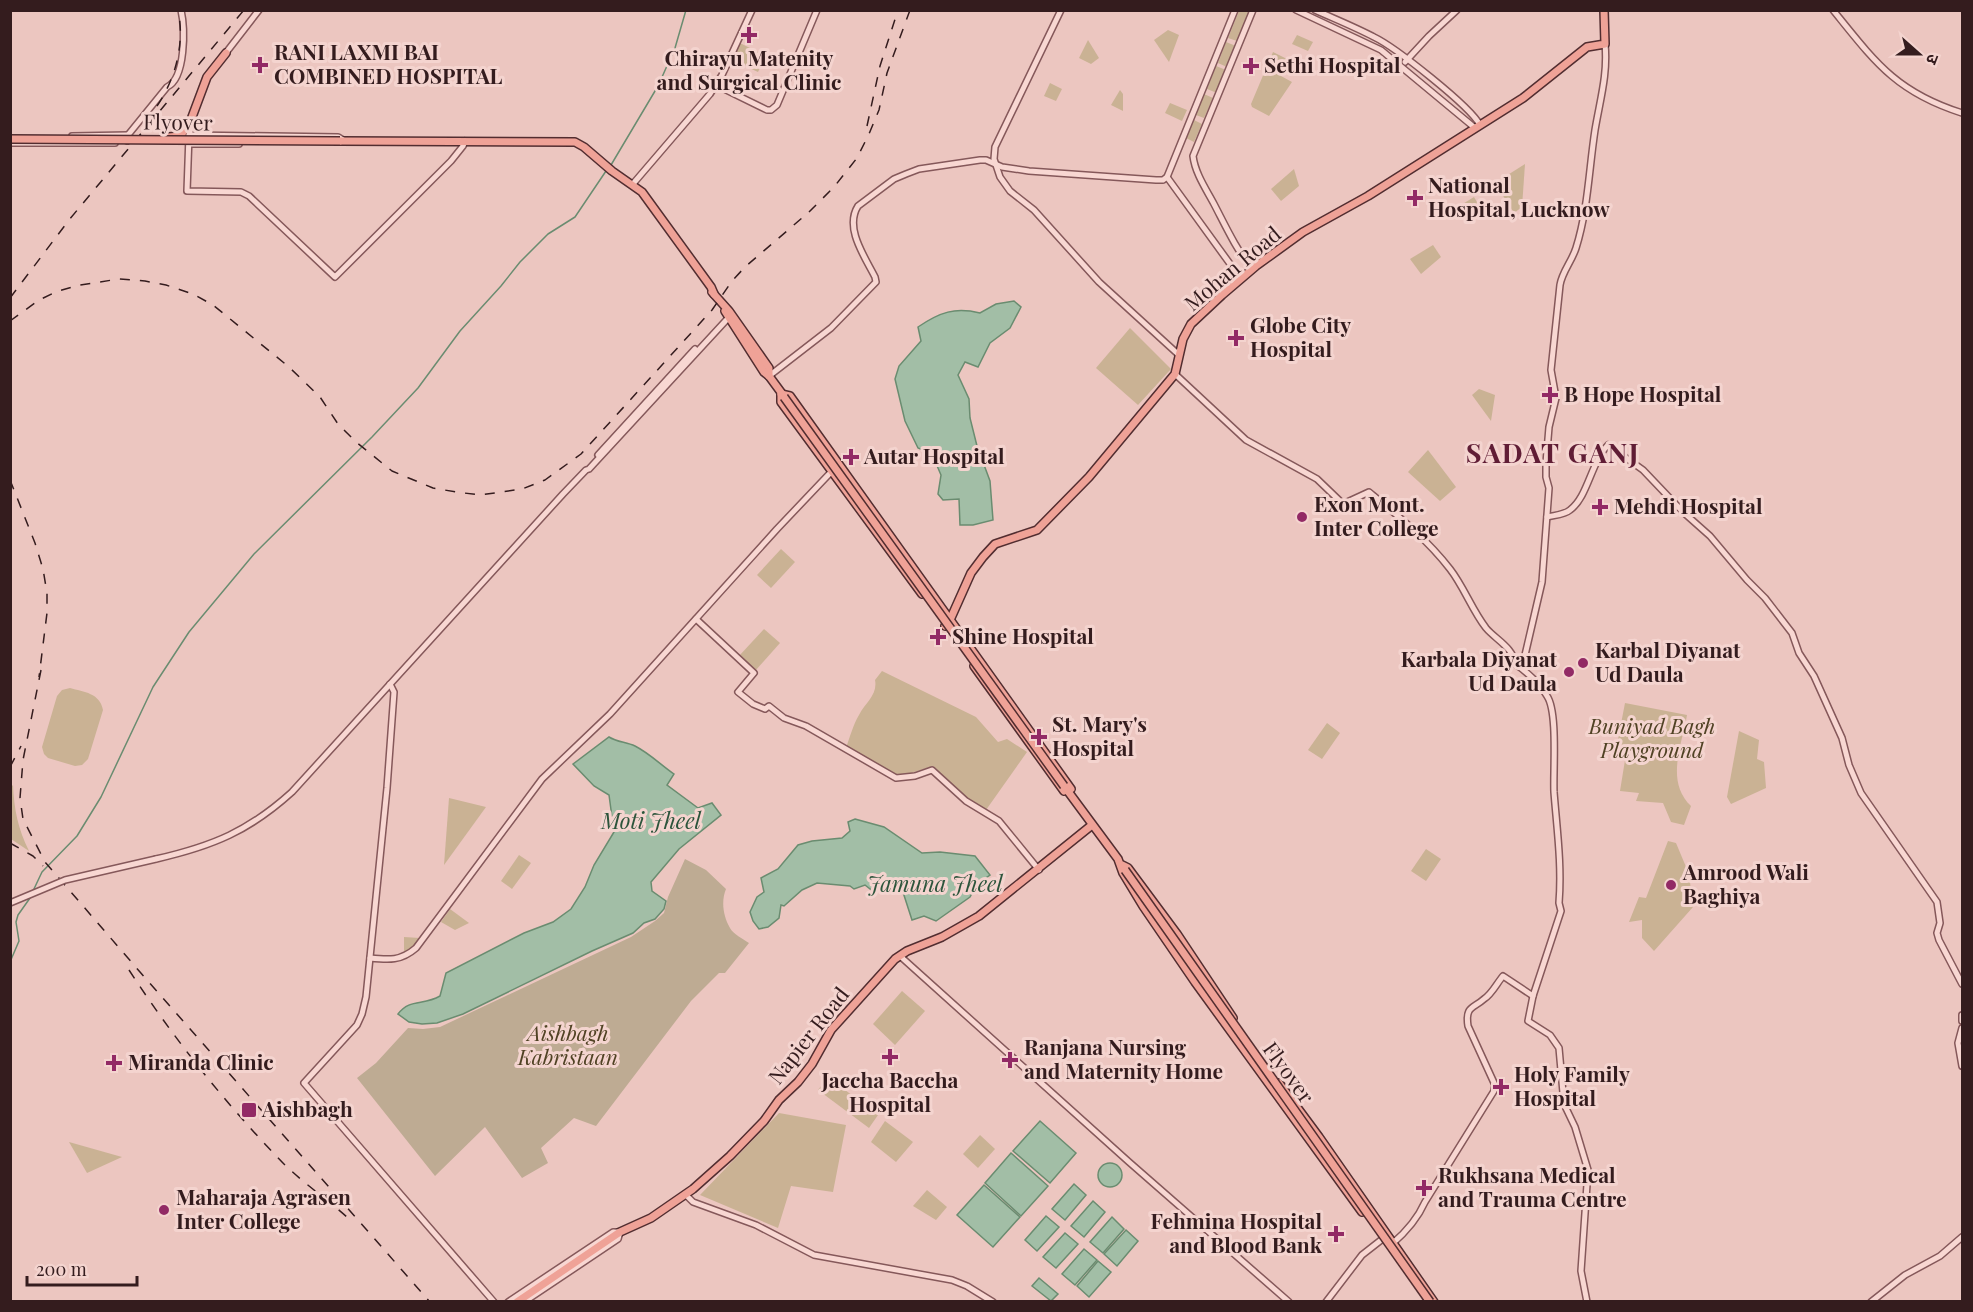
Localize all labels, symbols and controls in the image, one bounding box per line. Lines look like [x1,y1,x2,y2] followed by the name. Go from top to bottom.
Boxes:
[1889,24,1949,84] north arrow
[740,26,758,44] marker: Chirayu Matenity and Surgical Clinic
[274,37,503,89] place label: RANI LAXMI BAI COMBINED HOSPITAL
[657,43,841,95] place label: Chirayu Matenity and Surgical Clinic
[1264,50,1401,78] place label: Sethi Hospital
[1922,51,1945,68] text: उ
[251,56,269,74] marker: RANI LAXMI BAI COMBINED HOSPITAL
[1242,57,1260,75] marker: Sethi Hospital
[143,106,214,136] street label: Flyover
[1428,170,1610,222] place label: National Hospital, Lucknow
[1406,189,1424,207] marker: National Hospital, Lucknow
[1178,219,1286,316] street label: Mohan Road
[1250,310,1351,362] place label: Globe City Hospital
[1227,329,1245,347] marker: Globe City Hospital
[1564,379,1722,407] place label: B Hope Hospital
[1541,386,1559,404] marker: B Hope Hospital
[1466,434,1640,470] district label: SADAT GANJ
[863,441,1005,469] place label: Autar Hospital
[842,448,860,466] marker: Autar Hospital
[1314,489,1439,541] place label: Exon Mont. Inter College
[1614,491,1763,519] place label: Mehdi Hospital
[1591,498,1609,516] marker: Mehdi Hospital
[1295,510,1309,524] marker: Exon Mont. Inter College
[952,621,1094,649] place label: Shine Hospital
[929,628,947,646] marker: Shine Hospital
[1595,635,1741,687] place label: Karbal Diyanat Ud Daula
[1401,644,1558,696] place label: Karbala Diyanat Ud Daula
[1576,656,1590,670] marker: Karbal Diyanat Ud Daula
[1562,665,1576,679] marker: Karbala Diyanat Ud Daula
[1052,709,1147,761] place label: St. Mary's Hospital
[1588,711,1715,763] park label: Buniyad Bagh Playground
[1030,728,1048,746] marker: St. Mary's Hospital
[600,805,702,835] water label: Moti Jheel
[1682,857,1809,909] place label: Amrood Wali Baghiya
[867,868,1004,898] water label: Jamuna Jheel
[1664,878,1678,892] marker: Amrood Wali Baghiya
[761,981,854,1089] street label: Napier Road
[517,1018,618,1070] park label: Aishbagh Kabristaan
[1024,1032,1223,1084] place label: Ranjana Nursing and Maternity Home
[1258,1035,1322,1109] street label: Flyover
[128,1047,274,1075] place label: Miranda Clinic
[881,1048,899,1066] marker: Jaccha Baccha Hospital
[1001,1051,1019,1069] marker: Ranjana Nursing and Maternity Home
[105,1054,123,1072] marker: Miranda Clinic
[1514,1059,1630,1111] place label: Holy Family Hospital
[821,1065,959,1117] place label: Jaccha Baccha Hospital
[1492,1078,1510,1096] marker: Holy Family Hospital
[261,1094,353,1122] place label: Aishbagh
[240,1101,258,1119] marker: Aishbagh
[1438,1160,1627,1212] place label: Rukhsana Medical and Trauma Centre
[1415,1179,1433,1197] marker: Rukhsana Medical and Trauma Centre
[176,1182,351,1234] place label: Maharaja Agrasen Inter College
[157,1203,171,1217] marker: Maharaja Agrasen Inter College
[1151,1206,1323,1258] place label: Fehmina Hospital and Blood Bank
[1327,1225,1345,1243] marker: Fehmina Hospital and Blood Bank
[27,1249,136,1287] scale bar
[36,1257,87,1281] text: 200 m

